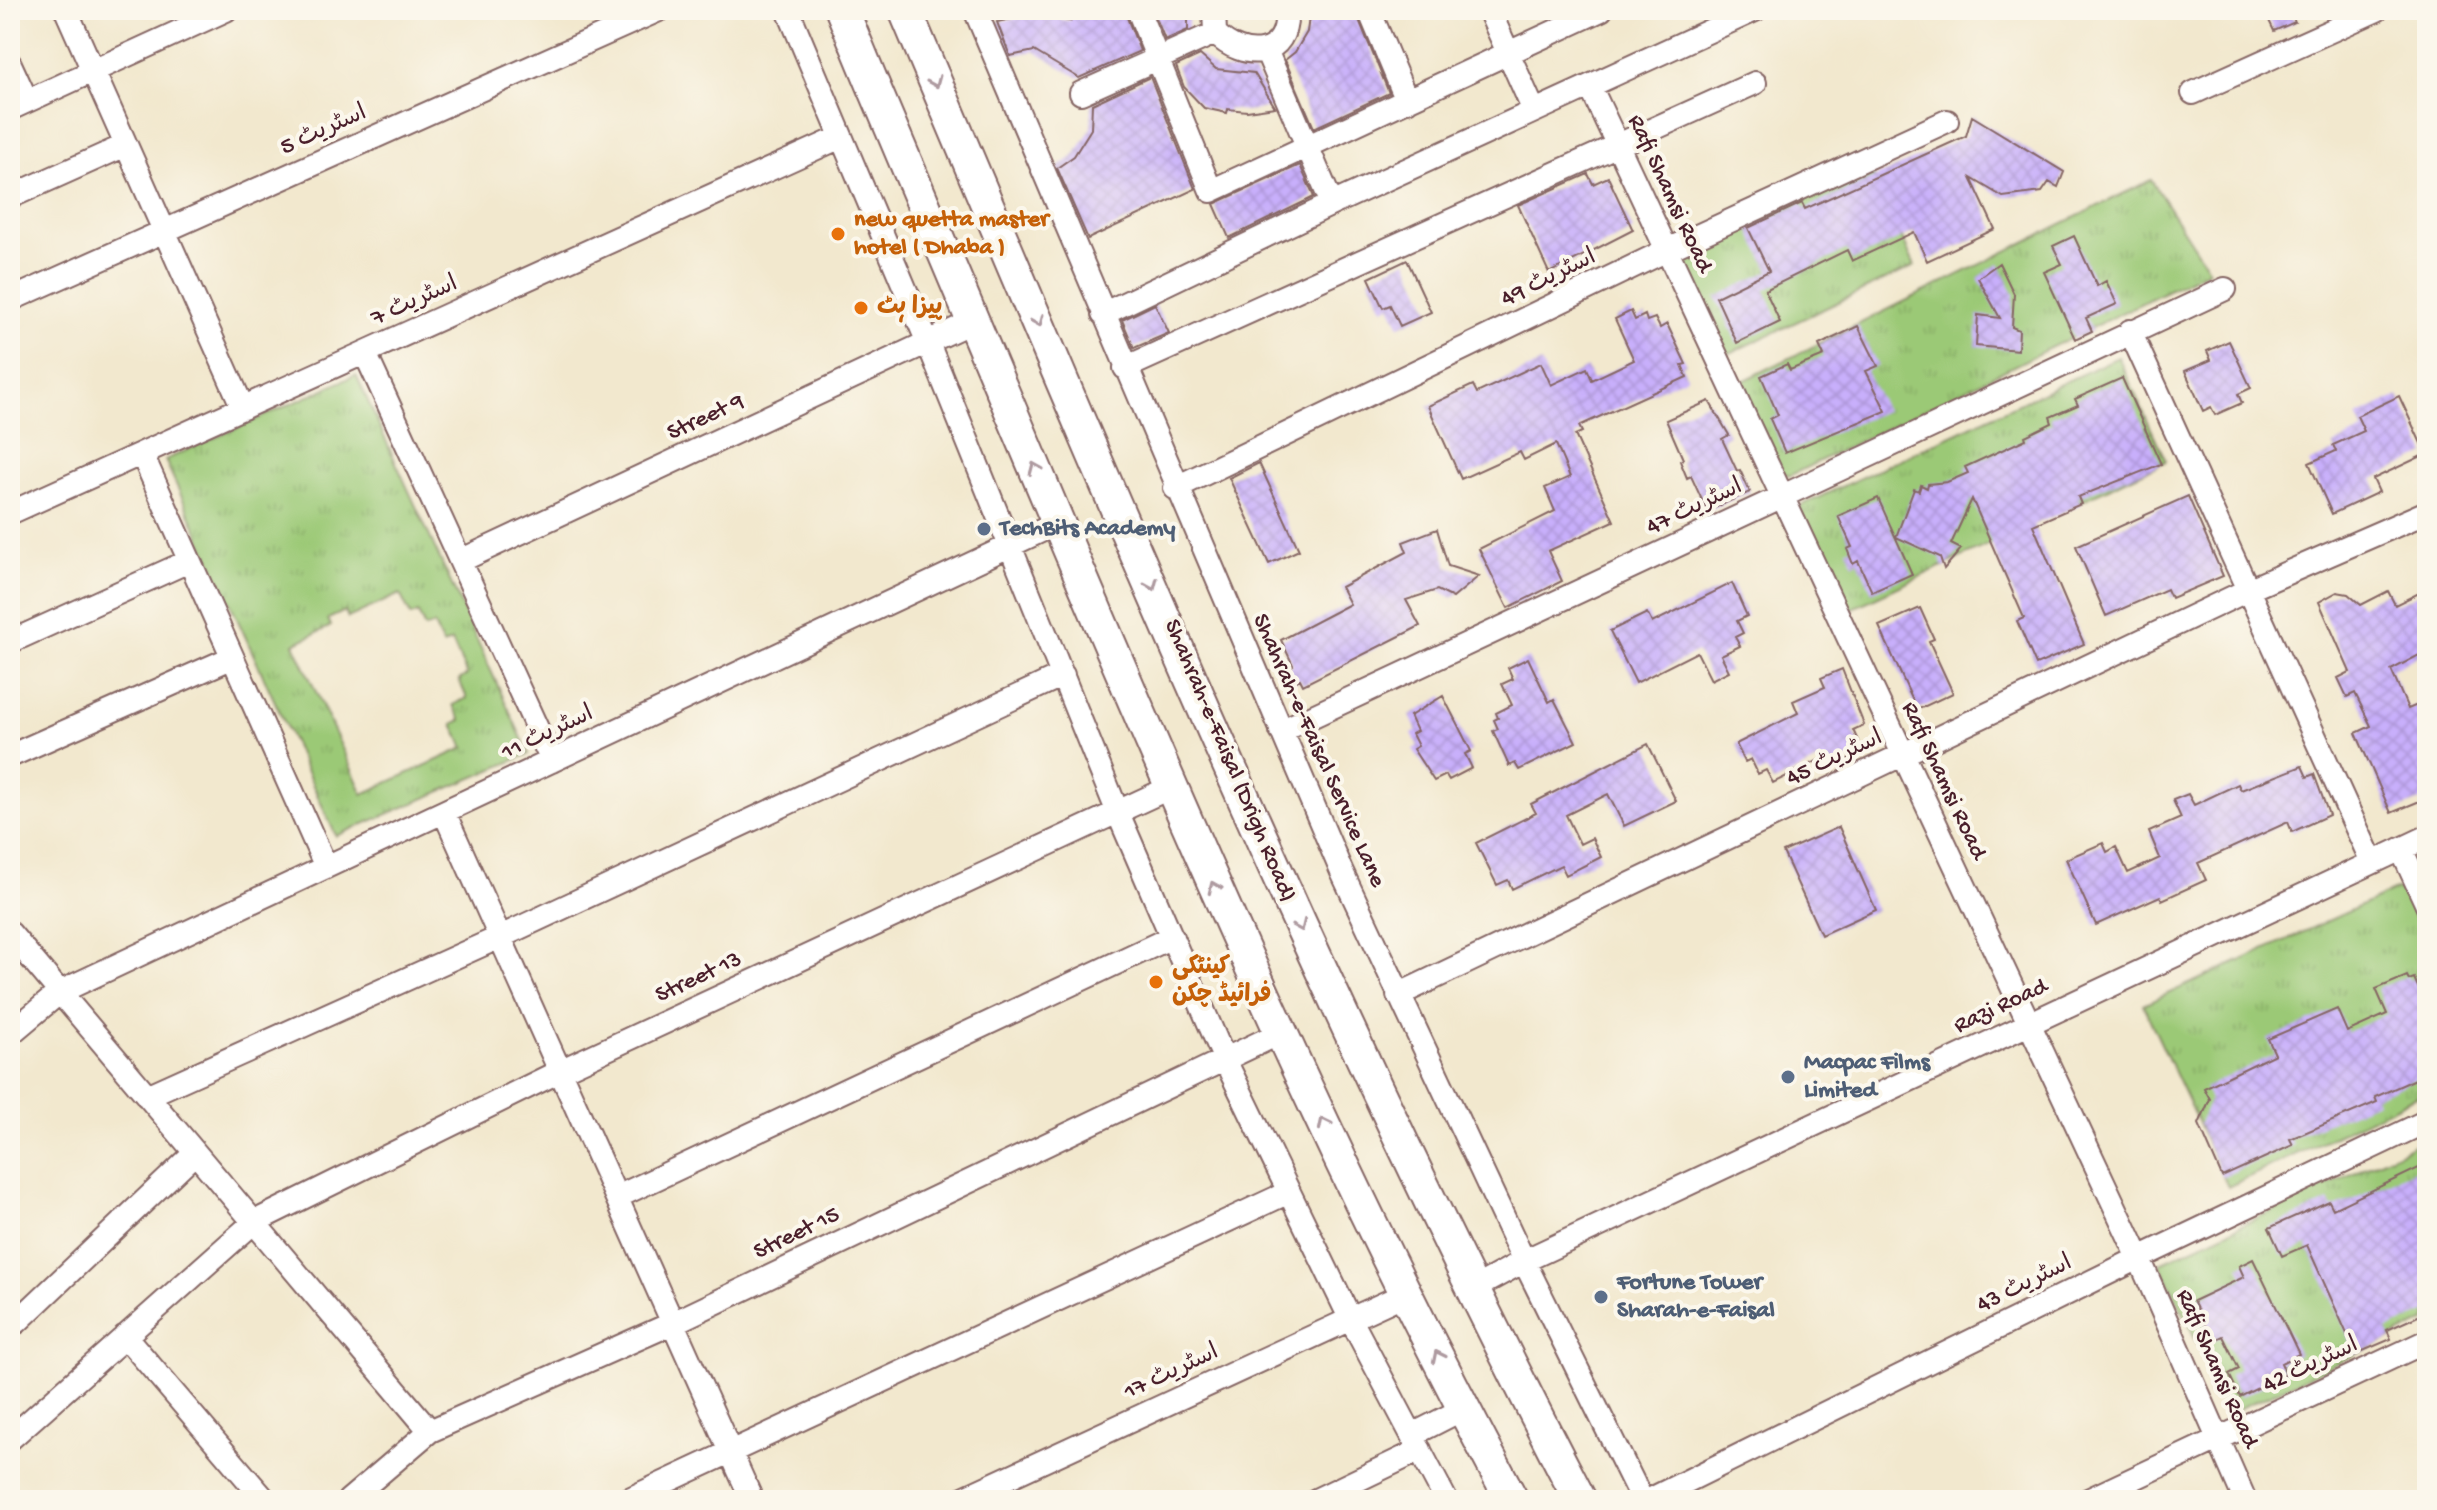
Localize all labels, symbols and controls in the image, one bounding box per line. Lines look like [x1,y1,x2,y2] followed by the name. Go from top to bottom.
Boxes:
[926,74,942,88] one-way arrow
[276,99,372,163] street label: اسٹریٹ 5
[1620,111,1719,279] street label: Rafi Shamsi Road
[854,206,1051,263] place label: new quetta master hotel ( Dhaba )
[829,225,847,243] marker: new quetta master hotel ( Dhaba )
[1497,244,1601,314] street label: اسٹریٹ 49
[366,270,463,334] street label: اسٹریٹ 7
[877,294,942,323] place label: پیزا ہٹ
[852,299,870,317] marker: پیزا ہٹ
[1028,312,1044,327] one-way arrow
[663,388,749,448] street label: Street 9
[1028,462,1044,476] one-way arrow
[1642,473,1748,543] street label: اسٹریٹ 47
[998,515,1176,544] place label: TechBits Academy
[975,520,993,538] marker: TechBits Academy
[1143,577,1159,591] one-way arrow
[1244,610,1392,893] street label: Shahrah-e-Faisal Service Lane
[1156,615,1302,907] street label: Shahrah-e-Faisal (Drigh Road)
[1894,698,1993,866] street label: Rafi Shamsi Road
[496,700,599,768] street label: اسٹریٹ 11
[1782,724,1888,794] street label: اسٹریٹ 45
[1207,881,1223,895] one-way arrow
[1291,918,1307,932] one-way arrow
[651,945,747,1011] street label: Street 13
[1172,954,1272,1011] place label: کینٹکی فرائیڈ چکن
[1950,972,2054,1041] street label: Razi Road
[1147,973,1165,991] marker: کینٹکی فرائیڈ چکن
[1804,1049,1931,1106] place label: Macpac Films Limited
[1779,1068,1797,1086] marker: Macpac Films Limited
[1318,1116,1333,1131] one-way arrow
[749,1201,845,1267] street label: Street 15
[1972,1249,2078,1321] street label: اسٹریٹ 43
[1616,1269,1775,1326] place label: Fortune Tower Sharah-e-Faisal
[2168,1285,2265,1455] street label: Rafi Shamsi Road
[1592,1288,1610,1306] marker: Fortune Tower Sharah-e-Faisal
[2259,1331,2363,1401] street label: اسٹریٹ 42
[1119,1338,1224,1408] street label: اسٹریٹ 17
[1432,1350,1447,1365] one-way arrow

